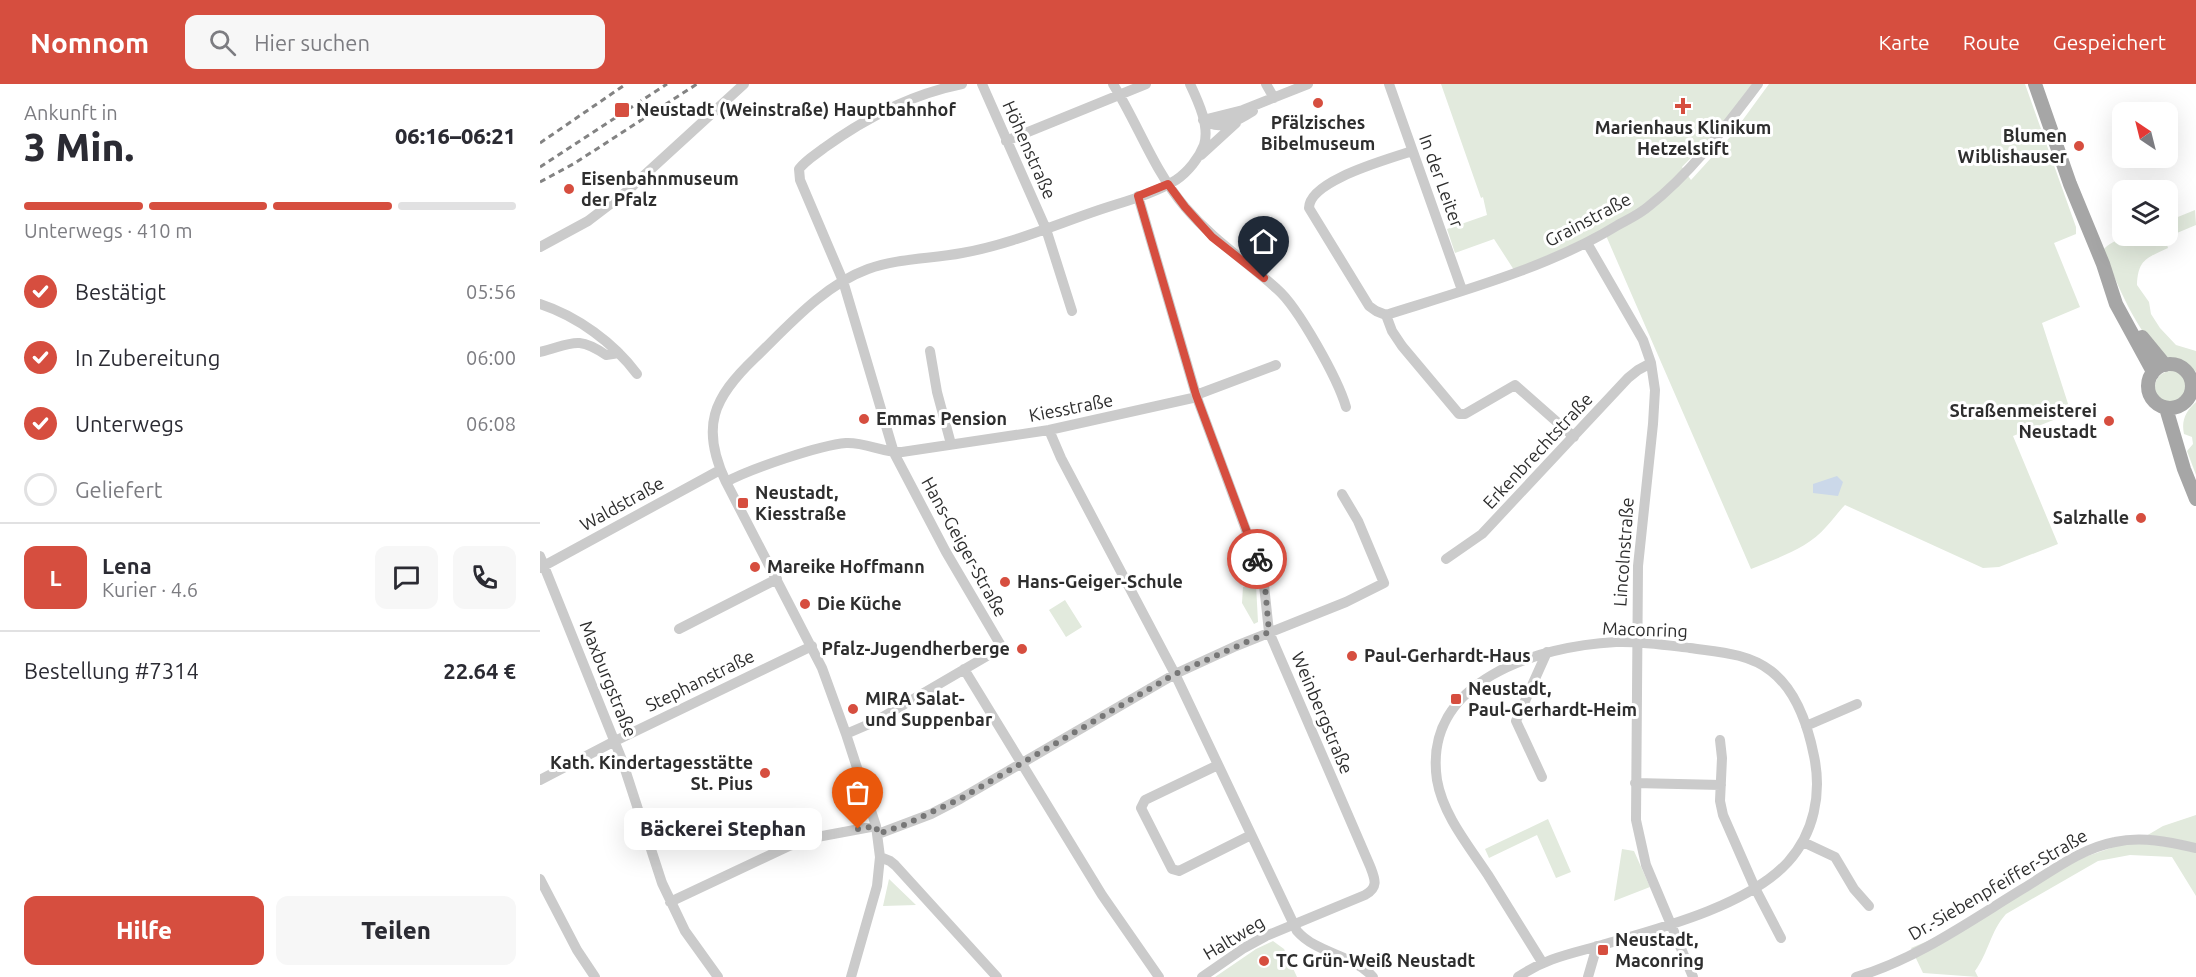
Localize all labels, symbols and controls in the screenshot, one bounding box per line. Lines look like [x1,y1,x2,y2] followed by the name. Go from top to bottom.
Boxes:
[185,15,605,69] search box
[206,26,239,59] icon: search
[30,27,149,58] text: Nomnom
[254,30,370,55] text: Hier suchen
[1878,30,1930,54] text: Karte
[1963,30,2020,54] text: Route
[2053,30,2166,54] text: Gespeichert
[1311,96,1325,110] marker: Pfälzisches Bibelmuseum
[999,97,1060,202] street label: Höhenstraße
[1674,97,1692,115] marker: Marienhaus Klinikum Hetzelstift
[636,99,956,120] place label: Neustadt (Weinstraße) Hauptbahnhof
[24,101,118,124] text: Ankunft in
[613,101,631,119] marker: Neustadt (Weinstraße) Hauptbahnhof
[2112,102,2178,168] north arrow
[2112,102,2178,246] map controls
[1261,112,1375,153] place label: Pfälzisches Bibelmuseum
[1595,117,1771,158] place label: Marienhaus Klinikum Hetzelstift
[395,123,516,148] text: 06:16–06:21
[24,125,134,168] text: 3 Min.
[1957,125,2068,166] place label: Blumen Wiblishauser
[1416,131,1468,230] street label: In der Leiter
[2072,139,2086,153] marker: Blumen Wiblishauser
[581,168,739,209] place label: Eisenbahnmuseum der Pfalz
[2112,180,2178,246] button: layers
[562,182,576,196] marker: Eisenbahnmuseum der Pfalz
[1541,188,1634,250] street label: Grainstraße
[1238,216,1289,278] pin
[24,219,192,242] text: Unterwegs · 410 m
[1247,225,1280,258] icon: home
[24,275,57,308] icon: check
[75,279,166,304] text: Bestätigt
[466,280,516,303] text: 05:56
[24,341,57,374] icon: check
[75,345,220,370] text: In Zubereitung
[466,346,516,369] text: 06:00
[1479,388,1596,512] street label: Erkenbrechtstraße
[1027,389,1115,425] street label: Kiesstraße
[1950,400,2097,441] place label: Straßenmeisterei Neustadt
[24,407,57,440] icon: check
[876,408,1007,428] place label: Emmas Pension
[75,411,184,436] text: Unterwegs
[466,412,516,435] text: 06:08
[857,412,871,426] marker: Emmas Pension
[2102,414,2116,428] marker: Straßenmeisterei Neustadt
[576,472,667,534] street label: Waldstraße
[918,473,1012,620] street label: Hans-Geiger-Straße
[75,477,162,502] text: Geliefert
[755,482,846,523] place label: Neustadt, Kiesstraße
[736,496,750,510] marker: Neustadt, Kiesstraße
[1609,497,1637,607] street label: Lincolnstraße
[2053,507,2129,527] place label: Salzhalle
[2134,511,2148,525] marker: Salzhalle
[1227,529,1287,589] courier
[1241,543,1274,576] icon: bike
[375,546,438,609] button: chat
[453,546,516,609] button: phone
[102,553,152,578] text: Lena
[767,556,925,576] place label: Mareike Hoffmann
[748,560,762,574] marker: Mareike Hoffmann
[49,565,62,590] text: L
[1017,571,1183,591] place label: Hans-Geiger-Schule
[998,575,1012,589] marker: Hans-Geiger-Schule
[102,578,198,601] text: Kurier · 4.6
[817,593,902,613] place label: Die Küche
[798,597,812,611] marker: Die Küche
[576,618,641,740] street label: Maxburgstraße
[1602,618,1688,640] street label: Maconring
[822,638,1010,658] place label: Pfalz-Jugendherberge
[1015,642,1029,656] marker: Pfalz-Jugendherberge
[642,645,757,715] street label: Stephanstraße
[1364,645,1531,665] place label: Paul-Gerhardt-Haus
[1288,649,1358,777] street label: Weinbergstraße
[1345,649,1359,663] marker: Paul-Gerhardt-Haus
[24,658,199,683] text: Bestellung #7314
[443,658,516,683] text: 22.64 €
[1468,678,1637,719] place label: Neustadt, Paul-Gerhardt-Heim
[865,688,993,729] place label: MIRA Salat- und Suppenbar
[1449,692,1463,706] marker: Neustadt, Paul-Gerhardt-Heim
[846,702,860,716] marker: MIRA Salat- und Suppenbar
[550,752,753,793] place label: Kath. Kindertagesstätte St. Pius
[758,766,772,780] marker: Kath. Kindertagesstätte St. Pius
[832,767,883,829] pin
[841,776,874,809] icon: bag
[624,808,822,850] callout: Bäckerei Stephan
[640,817,806,840] text: Bäckerei Stephan
[1905,825,2090,944] street label: Dr.-Siebenpfeiffer-Straße
[24,896,264,965] button: Hilfe
[276,896,516,965] button: Teilen
[1199,911,1268,963] street label: Haltweg
[1615,929,1704,970] place label: Neustadt, Maconring
[1596,943,1610,957] marker: Neustadt, Maconring
[1276,950,1476,970] place label: TC Grün-Weiß Neustadt
[1257,954,1271,968] marker: TC Grün-Weiß Neustadt

